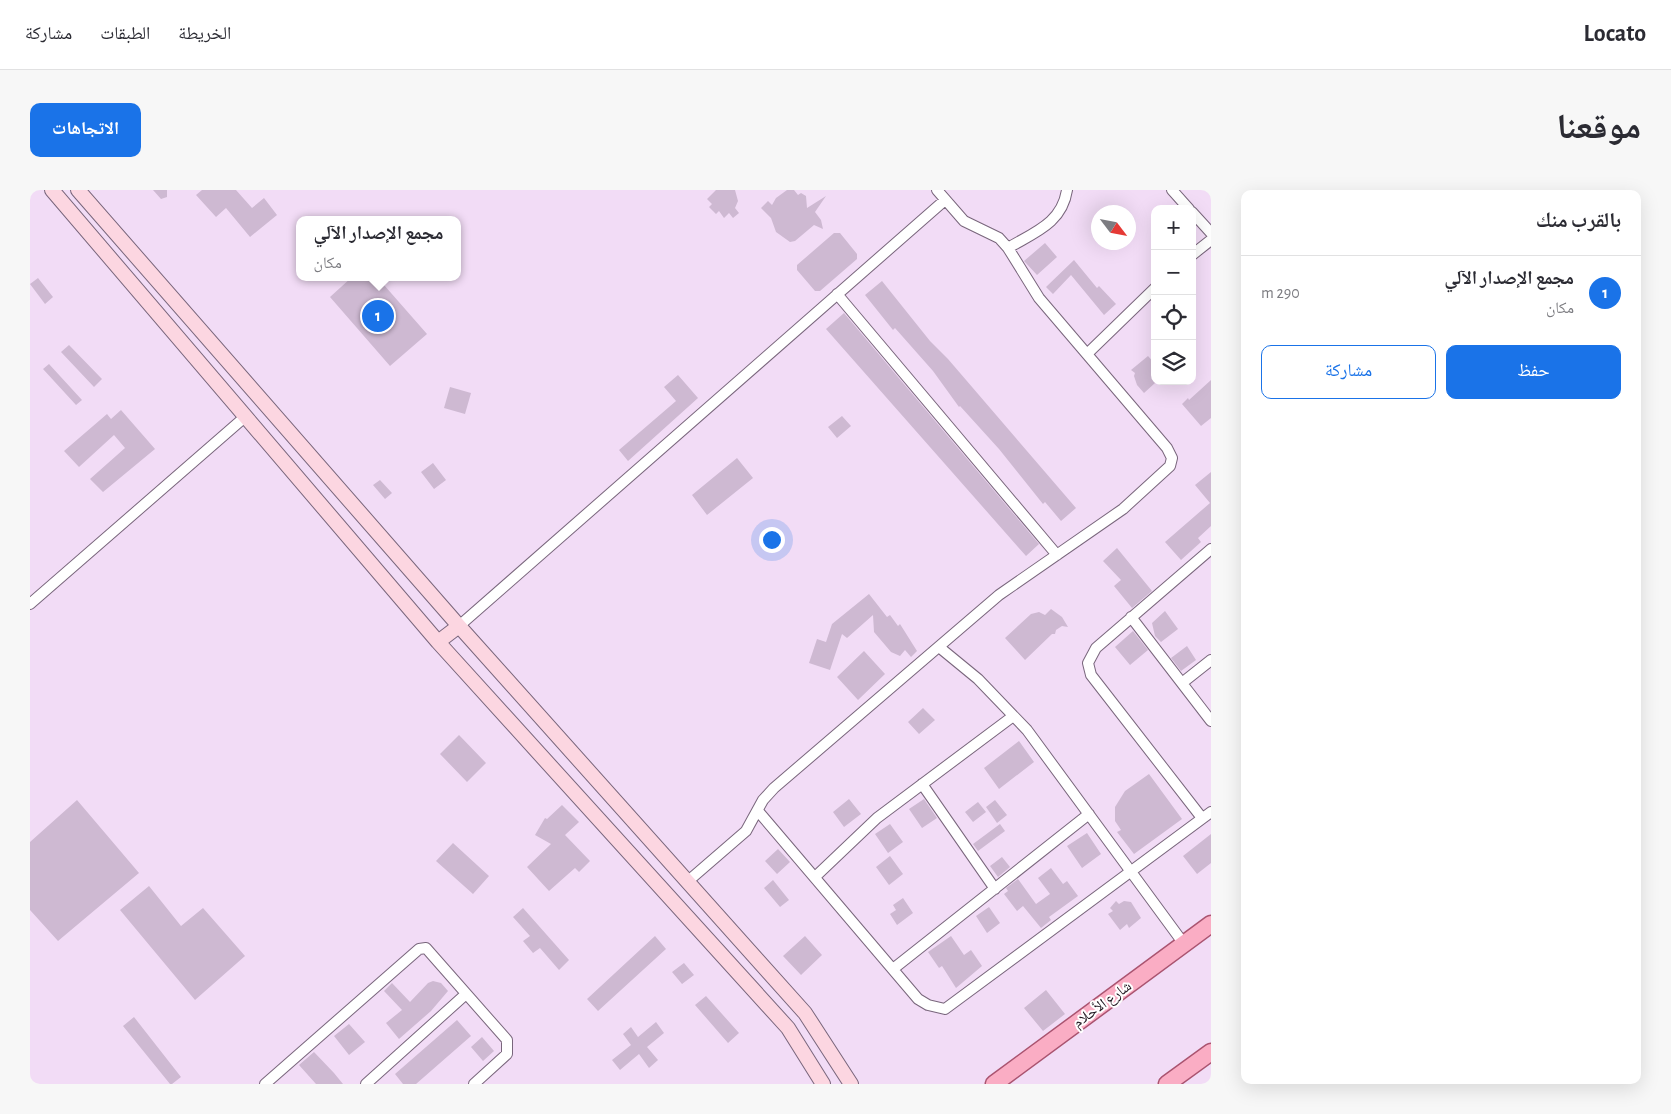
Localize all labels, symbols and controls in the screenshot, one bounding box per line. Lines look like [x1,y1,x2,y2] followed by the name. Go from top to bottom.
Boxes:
[1584,22,1646,46] text: Locato
[25,25,72,43] text: مشاركة
[100,25,150,43] text: الطبقات
[178,25,231,43] text: الخريطة
[30,103,141,157] button: الاتجاهات
[1556,110,1641,145] text: موقعنا
[1091,205,1136,250] north arrow
[1151,205,1196,385] map controls
[1151,205,1196,250] button: +
[1536,210,1621,231] text: بالقرب منك
[296,216,461,281] popup
[314,224,443,243] text: مجمع الإصدار الآلي
[1151,250,1196,295] button: −
[314,255,342,271] text: مكان
[1444,269,1574,288] text: مجمع الإصدار الآلي
[1261,285,1300,301] text: 290 m
[1602,285,1608,301] text: 1
[1151,295,1196,340] button: locate
[362,297,394,335] pin: 1
[1546,300,1574,316] text: مكان
[1151,340,1196,385] button: layers
[1261,345,1436,399] button: مشاركة
[1446,345,1621,399] button: حفظ
[759,527,785,553] your location
[1070,978,1136,1032] street label: شارع الأحلام

